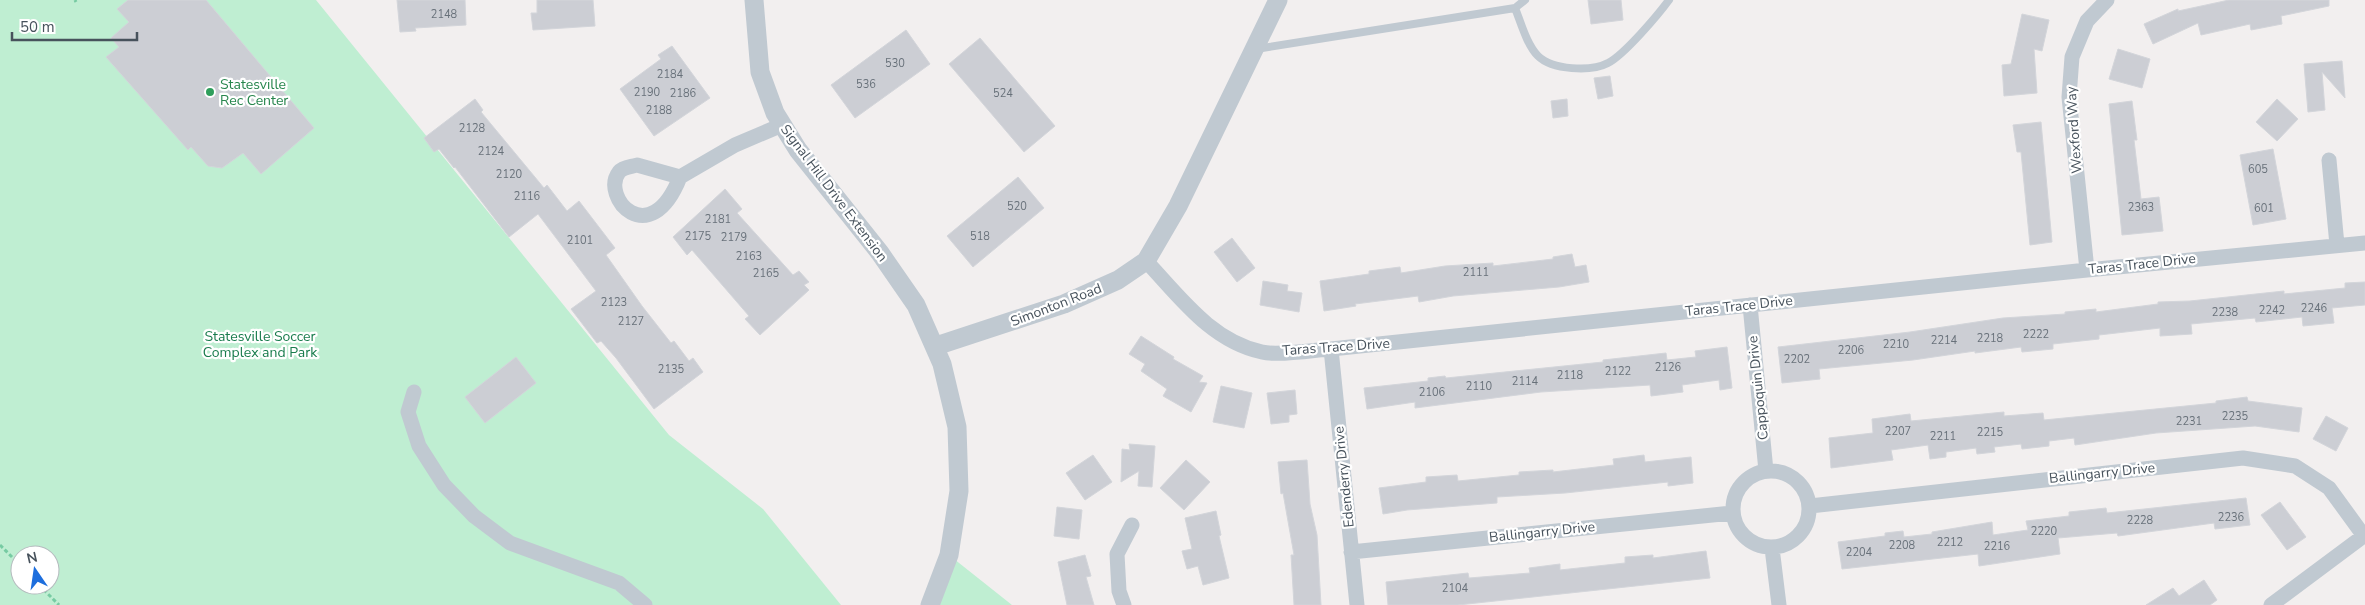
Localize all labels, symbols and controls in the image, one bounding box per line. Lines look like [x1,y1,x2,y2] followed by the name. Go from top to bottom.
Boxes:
[431,7,458,22] house number: 2148
[12,10,138,42] scale bar
[20,17,55,37] text: 50 m
[885,56,905,71] house number: 530
[657,67,684,82] house number: 2184
[220,75,288,110] place label: Statesville Rec Center
[856,77,876,92] house number: 536
[634,85,661,100] house number: 2190
[2061,85,2087,174] street label: Wexford Way
[204,86,216,98] marker: Statesville Rec Center
[670,86,697,101] house number: 2186
[993,86,1013,101] house number: 524
[646,103,673,118] house number: 2188
[459,121,486,136] house number: 2128
[776,121,892,265] street label: Signal Hill Drive Extension
[478,144,505,159] house number: 2124
[2248,162,2268,177] house number: 605
[496,167,523,182] house number: 2120
[514,189,541,204] house number: 2116
[1007,199,1027,214] house number: 520
[2128,200,2154,215] house number: 2363
[2254,201,2274,216] house number: 601
[705,212,731,227] house number: 2181
[685,229,712,244] house number: 2175
[970,229,990,244] house number: 518
[721,230,747,245] house number: 2179
[567,233,593,248] house number: 2101
[736,249,762,264] house number: 2163
[2087,249,2197,279] street label: Taras Trace Drive
[1463,265,1489,280] house number: 2111
[753,266,780,281] house number: 2165
[1008,279,1104,331] street label: Simonton Road
[1684,291,1794,321] street label: Taras Trace Drive
[601,295,627,310] house number: 2123
[2301,301,2328,316] house number: 2246
[2259,303,2285,318] house number: 2242
[2212,305,2239,320] house number: 2238
[618,314,644,329] house number: 2127
[203,327,318,362] park label: Statesville Soccer Complex and Park
[2023,327,2049,342] house number: 2222
[1977,331,2004,346] house number: 2218
[1931,333,1958,348] house number: 2214
[1282,334,1390,360] street label: Taras Trace Drive
[1743,335,1773,441] street label: Cappoquin Drive
[1883,337,1910,352] house number: 2210
[1838,343,1865,358] house number: 2206
[1784,352,1810,367] house number: 2202
[1655,360,1682,375] house number: 2126
[658,362,685,377] house number: 2135
[1605,364,1631,379] house number: 2122
[1557,368,1584,383] house number: 2118
[1512,374,1539,389] house number: 2114
[1466,379,1493,394] house number: 2110
[1419,385,1446,400] house number: 2106
[2222,409,2249,424] house number: 2235
[2176,414,2202,429] house number: 2231
[1885,424,1911,439] house number: 2207
[1329,425,1359,529] street label: Edenderry Drive
[1977,425,2004,440] house number: 2215
[1930,429,1956,444] house number: 2211
[2048,458,2156,488] street label: Ballingarry Drive
[2218,510,2245,525] house number: 2236
[2127,513,2154,528] house number: 2228
[1488,517,1596,547] street label: Ballingarry Drive
[2031,524,2058,539] house number: 2220
[1937,535,1963,550] house number: 2212
[1889,538,1916,553] house number: 2208
[1984,539,2011,554] house number: 2216
[10,545,60,595] north arrow
[1846,545,1873,560] house number: 2204
[25,547,39,568] text: N
[1442,581,1469,596] house number: 2104

